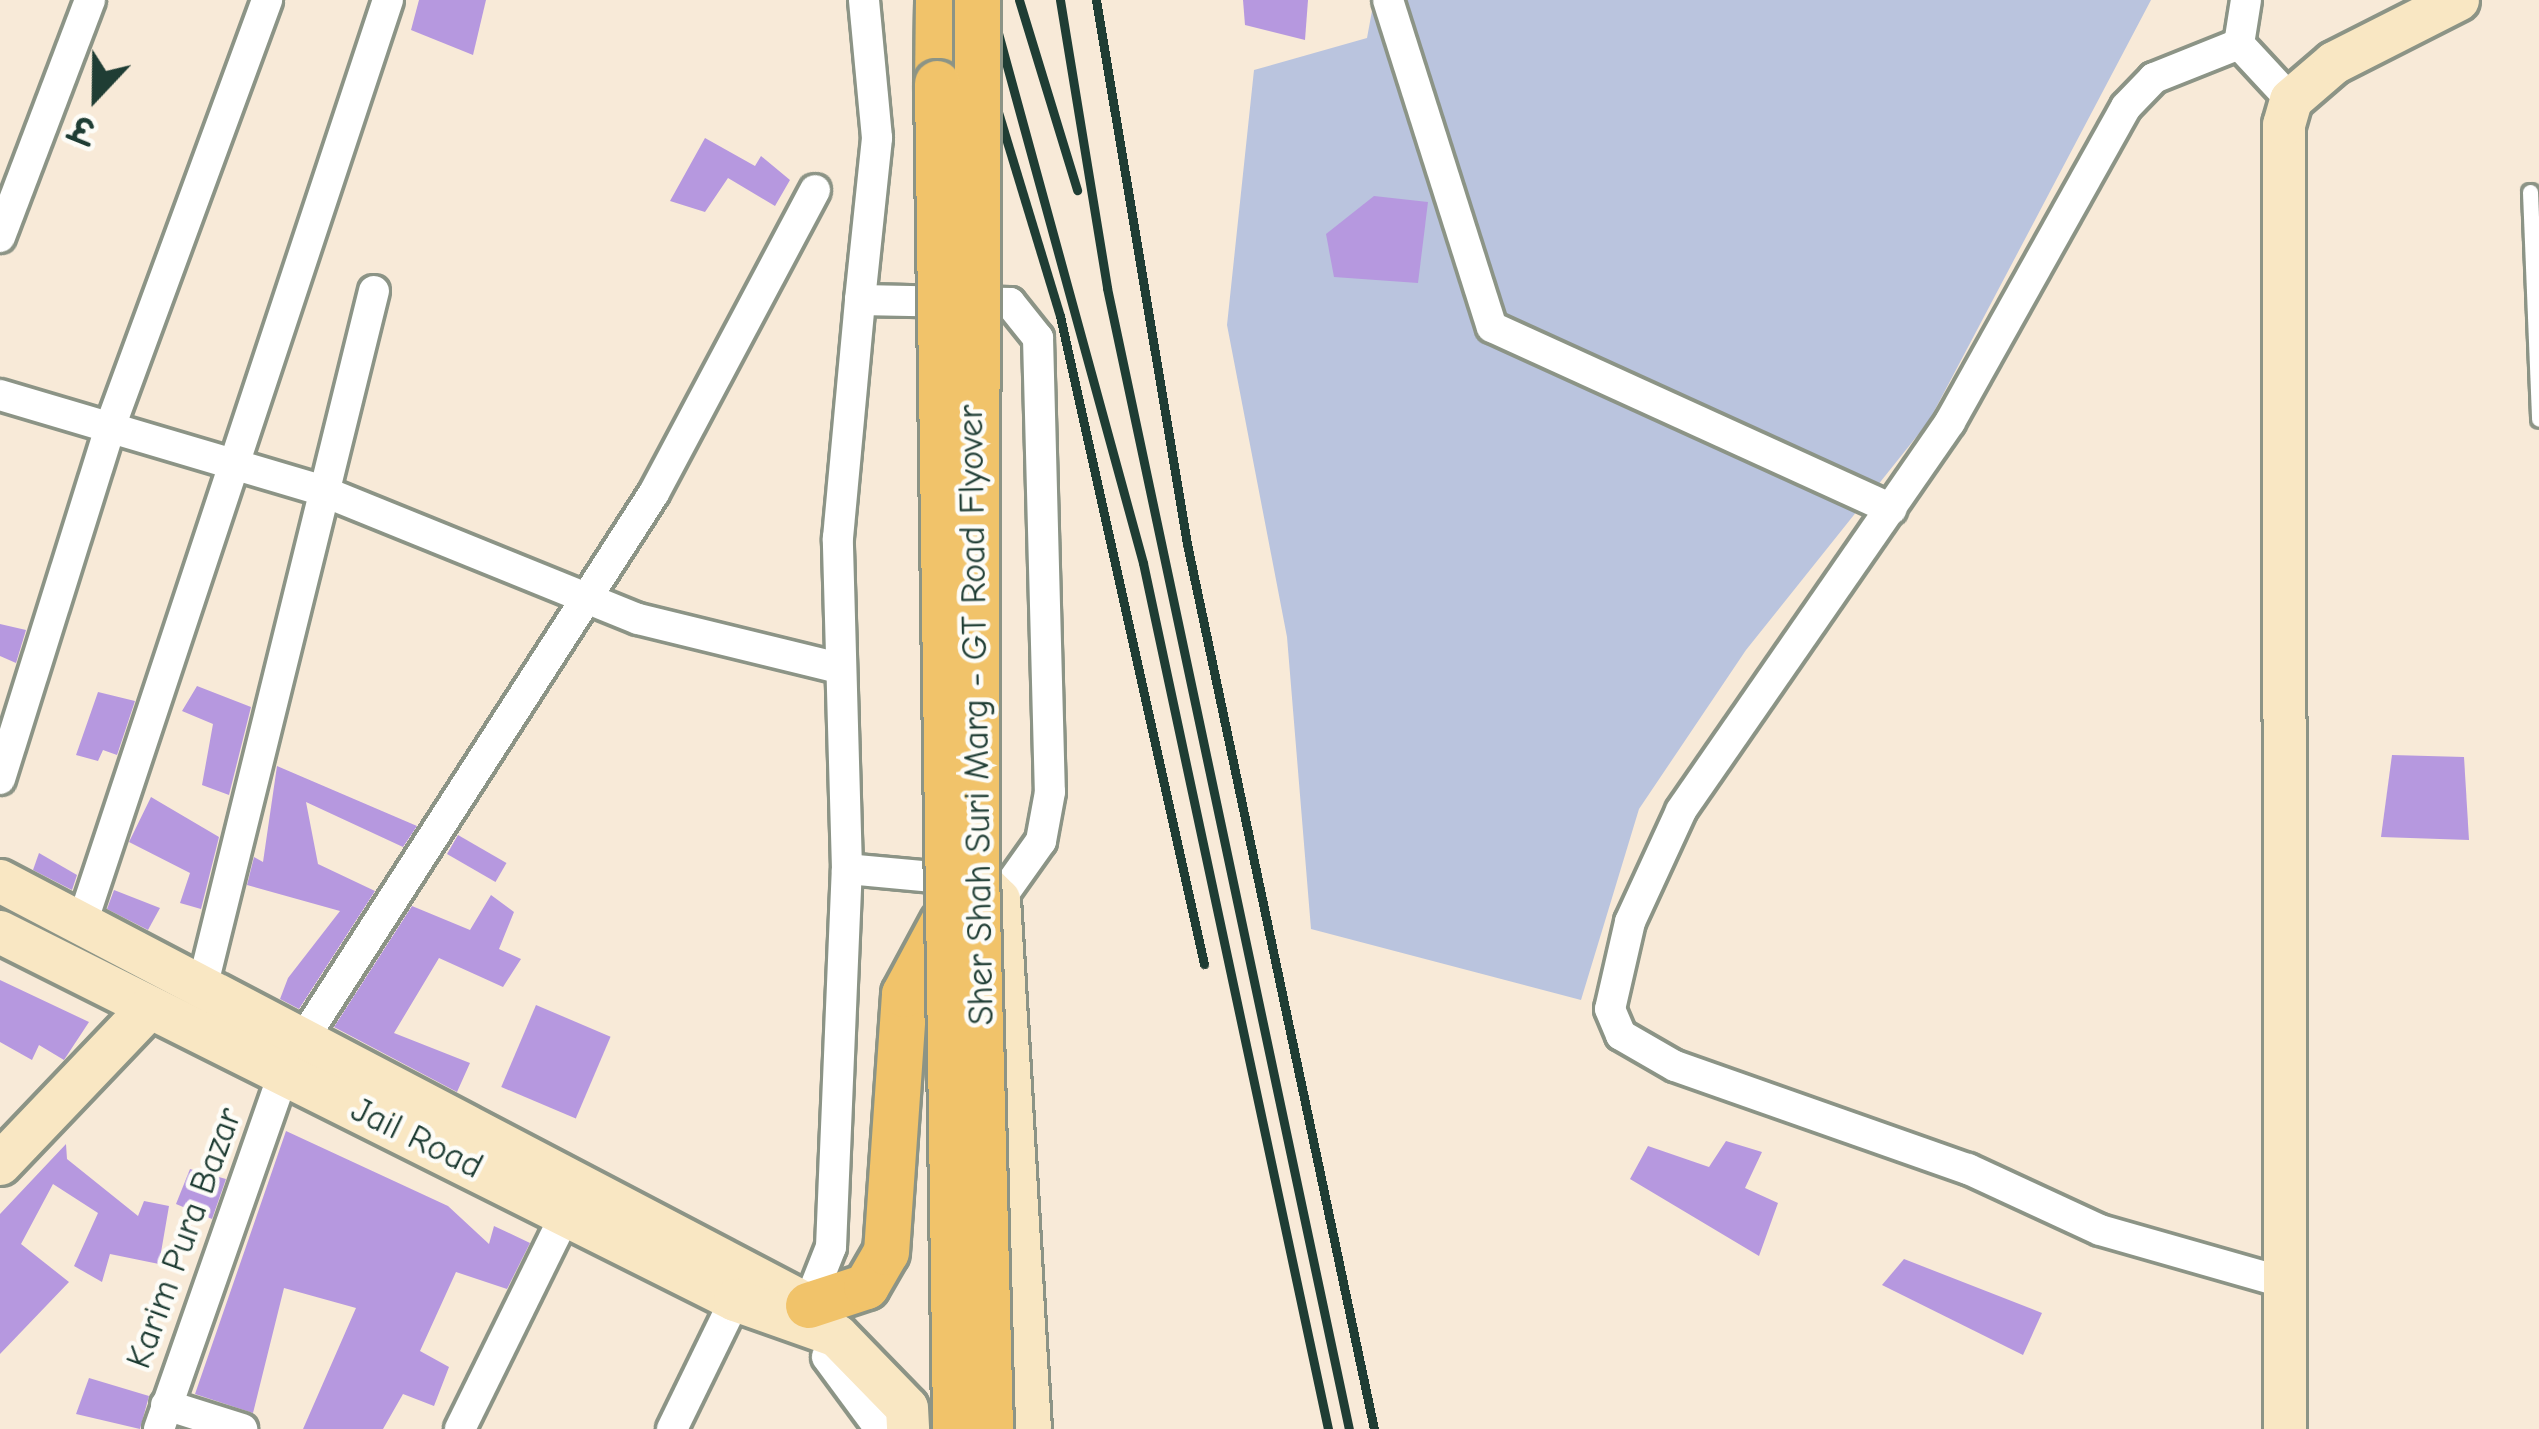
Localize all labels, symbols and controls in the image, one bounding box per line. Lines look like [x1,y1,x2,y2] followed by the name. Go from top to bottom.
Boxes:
[36,36,156,156] north arrow
[65,108,100,151] text: उ
[949,404,1003,1026] street label: Sher Shah Suri Marg - GT Road Flyover
[344,1088,490,1188] street label: Jail Road
[117,1102,251,1374] street label: Karim Pura Bazar

